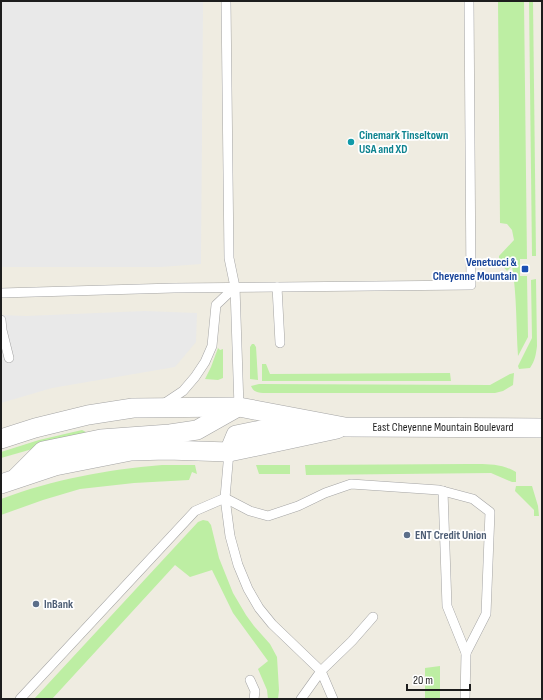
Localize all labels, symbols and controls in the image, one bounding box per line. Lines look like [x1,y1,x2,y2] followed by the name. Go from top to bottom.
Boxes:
[359,128,448,157] place label: Cinemark Tinseltown USA and XD
[346,137,356,147] marker: Cinemark Tinseltown USA and XD
[433,255,518,284] place label: Venetucci & Cheyenne Mountain
[520,264,530,274] marker: Venetucci & Cheyenne Mountain
[373,420,513,435] street label: East Cheyenne Mountain Boulevard
[415,528,487,543] place label: ENT Credit Union
[402,530,412,540] marker: ENT Credit Union
[44,597,73,612] place label: InBank
[31,599,41,609] marker: InBank
[407,666,470,692] scale bar
[413,673,433,688] text: 20 m

